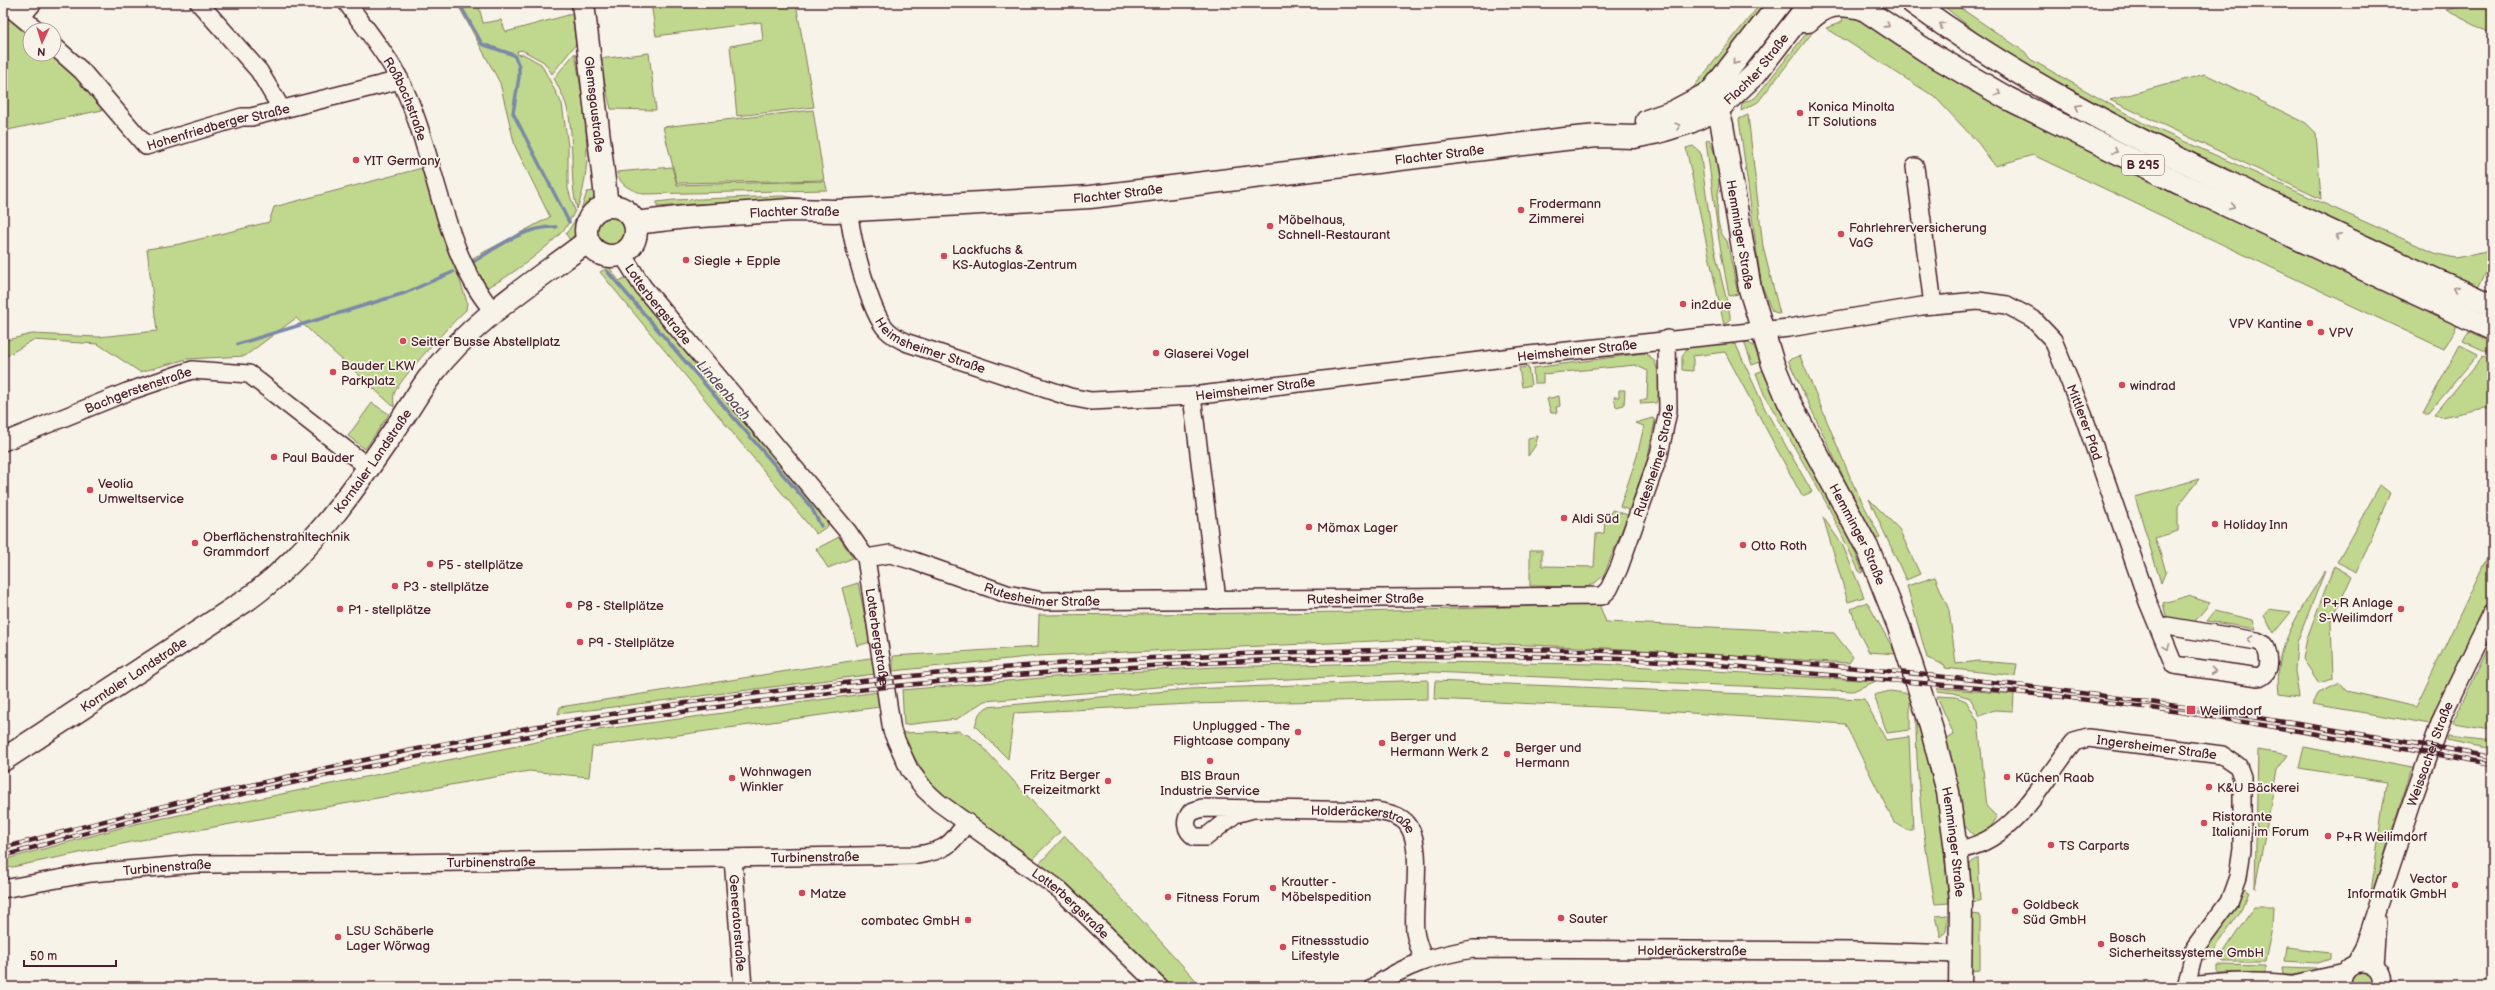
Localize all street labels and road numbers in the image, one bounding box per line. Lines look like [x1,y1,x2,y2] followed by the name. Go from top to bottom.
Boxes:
[1721,30,1793,108] street label: Flachter Straße
[379,54,430,143] street label: Roßbachstraße
[580,55,608,154] street label: Glemsgaustraße
[145,101,292,154] street label: Hohenfriedberger Straße
[1394,142,1485,169] street label: Flachter Straße
[2122,155,2164,175] road number: B 295
[1723,179,1757,291] street label: Hemminger Straße
[1073,181,1164,207] street label: Flachter Straße
[749,203,840,222] street label: Flachter Straße
[621,261,695,348] street label: Lotterbergstraße
[871,315,988,377] street label: Heimsheimer Straße
[1516,337,1638,365] street label: Heimsheimer Straße
[83,364,194,417] street label: Bachgerstenstraße
[1195,374,1317,405] street label: Heimsheimer Straße
[2063,382,2105,462] street label: Mittlerer Pfad
[1631,404,1677,520] street label: Rutesheimer Straße
[331,406,415,517] street label: Korntaler Landstraße
[1825,481,1889,588] street label: Hemminger Straße
[982,579,1100,611] street label: Rutesheimer Straße
[862,587,892,687] street label: Lotterbergstraße
[1307,591,1424,608] street label: Rutesheimer Straße
[78,634,190,716] street label: Korntaler Landstraße
[2404,699,2457,809] street label: Weissacher Straße
[2096,732,2218,763] street label: Ingersheimer Straße
[1938,785,1968,898] street label: Hemminger Straße
[1311,803,1418,837] street label: Holderäckerstraße
[771,849,860,866] street label: Turbinenstraße
[447,854,536,871] street label: Turbinenstraße
[122,857,212,879] street label: Turbinenstraße
[1028,865,1112,943] street label: Lotterbergstraße
[725,874,749,972] street label: Generatorstraße
[1637,943,1747,959] street label: Holderäckerstraße

